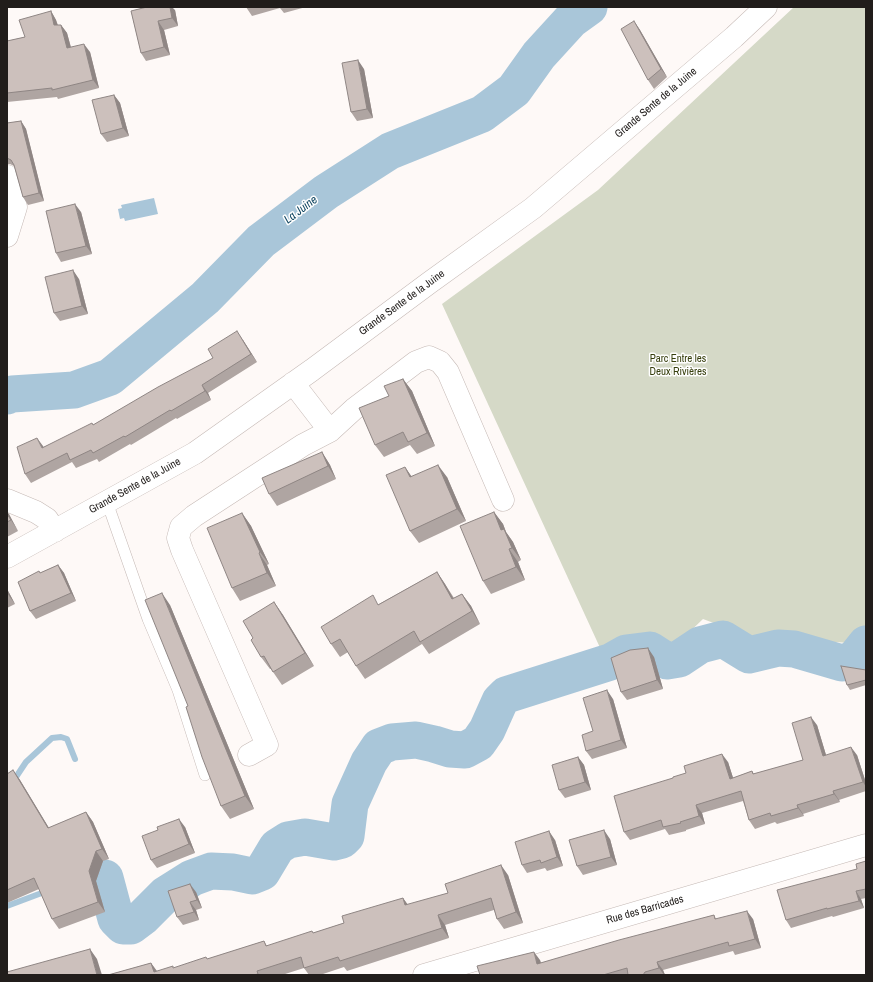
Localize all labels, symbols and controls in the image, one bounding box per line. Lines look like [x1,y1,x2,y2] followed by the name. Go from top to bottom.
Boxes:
[612,65,700,141] street label: Grande Sente de la Juine
[282,193,320,227] water label: La Juine
[357,267,447,339] street label: Grande Sente de la Juine
[649,352,707,378] park label: Parc Entre les Deux Rivières
[87,455,183,517] street label: Grande Sente de la Juine
[605,893,685,927] street label: Rue des Barricades

